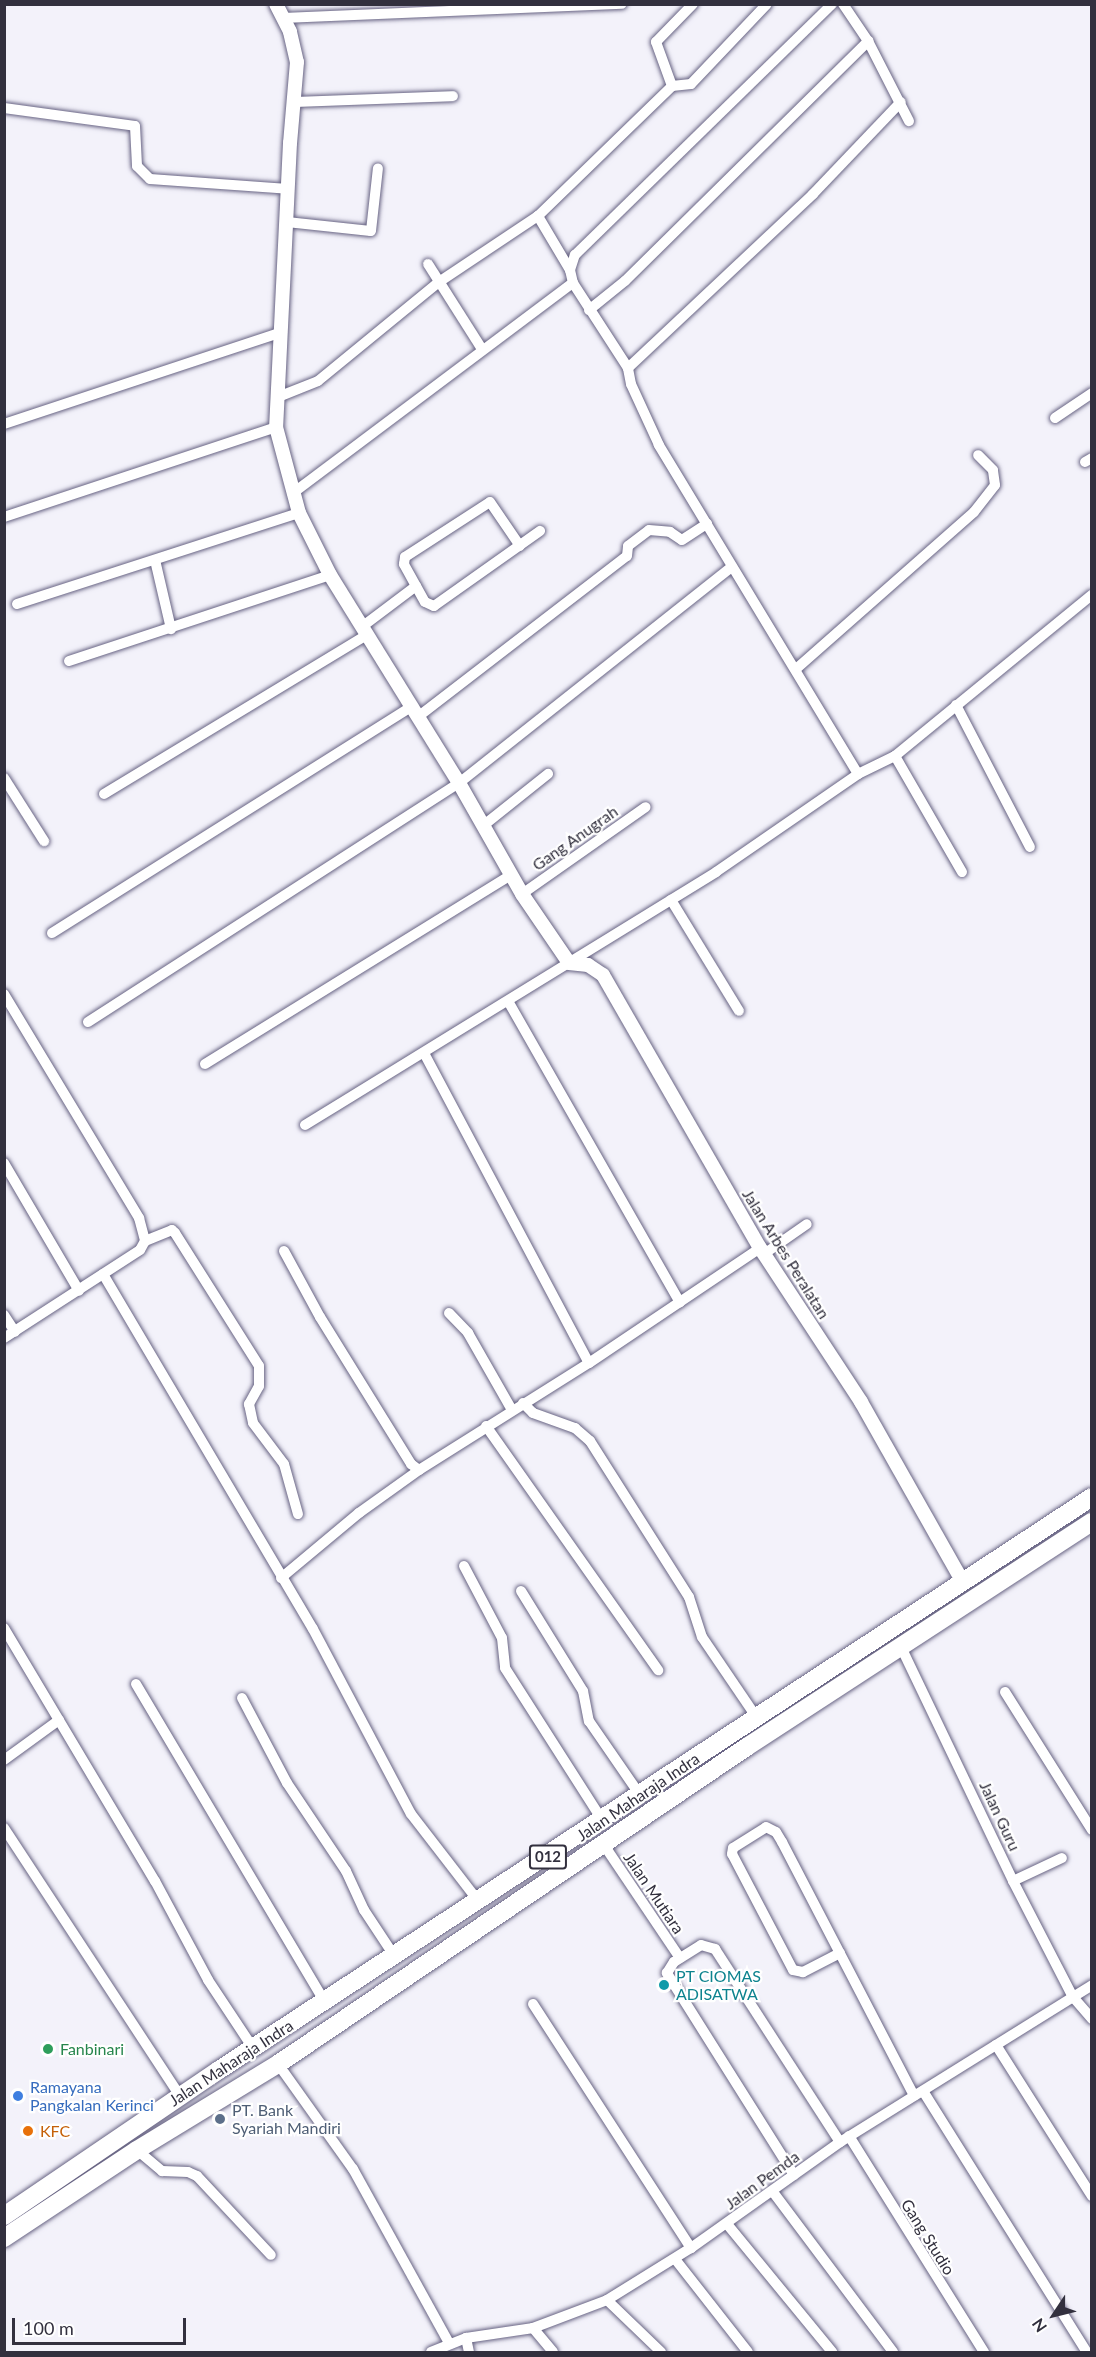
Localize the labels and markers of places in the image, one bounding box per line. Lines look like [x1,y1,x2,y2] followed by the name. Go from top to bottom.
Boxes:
[676,1966,761,2004] place label: PT CIOMAS ADISATWA
[657,1978,671,1992] marker: PT CIOMAS ADISATWA
[60,2039,124,2059] place label: Fanbinari
[41,2042,55,2056] marker: Fanbinari
[30,2077,154,2115] place label: Ramayana Pangkalan Kerinci
[11,2089,25,2103] marker: Ramayana Pangkalan Kerinci
[232,2100,341,2138] place label: PT. Bank Syariah Mandiri
[213,2112,227,2126] marker: PT. Bank Syariah Mandiri
[40,2121,70,2141] place label: KFC
[21,2124,35,2138] marker: KFC

